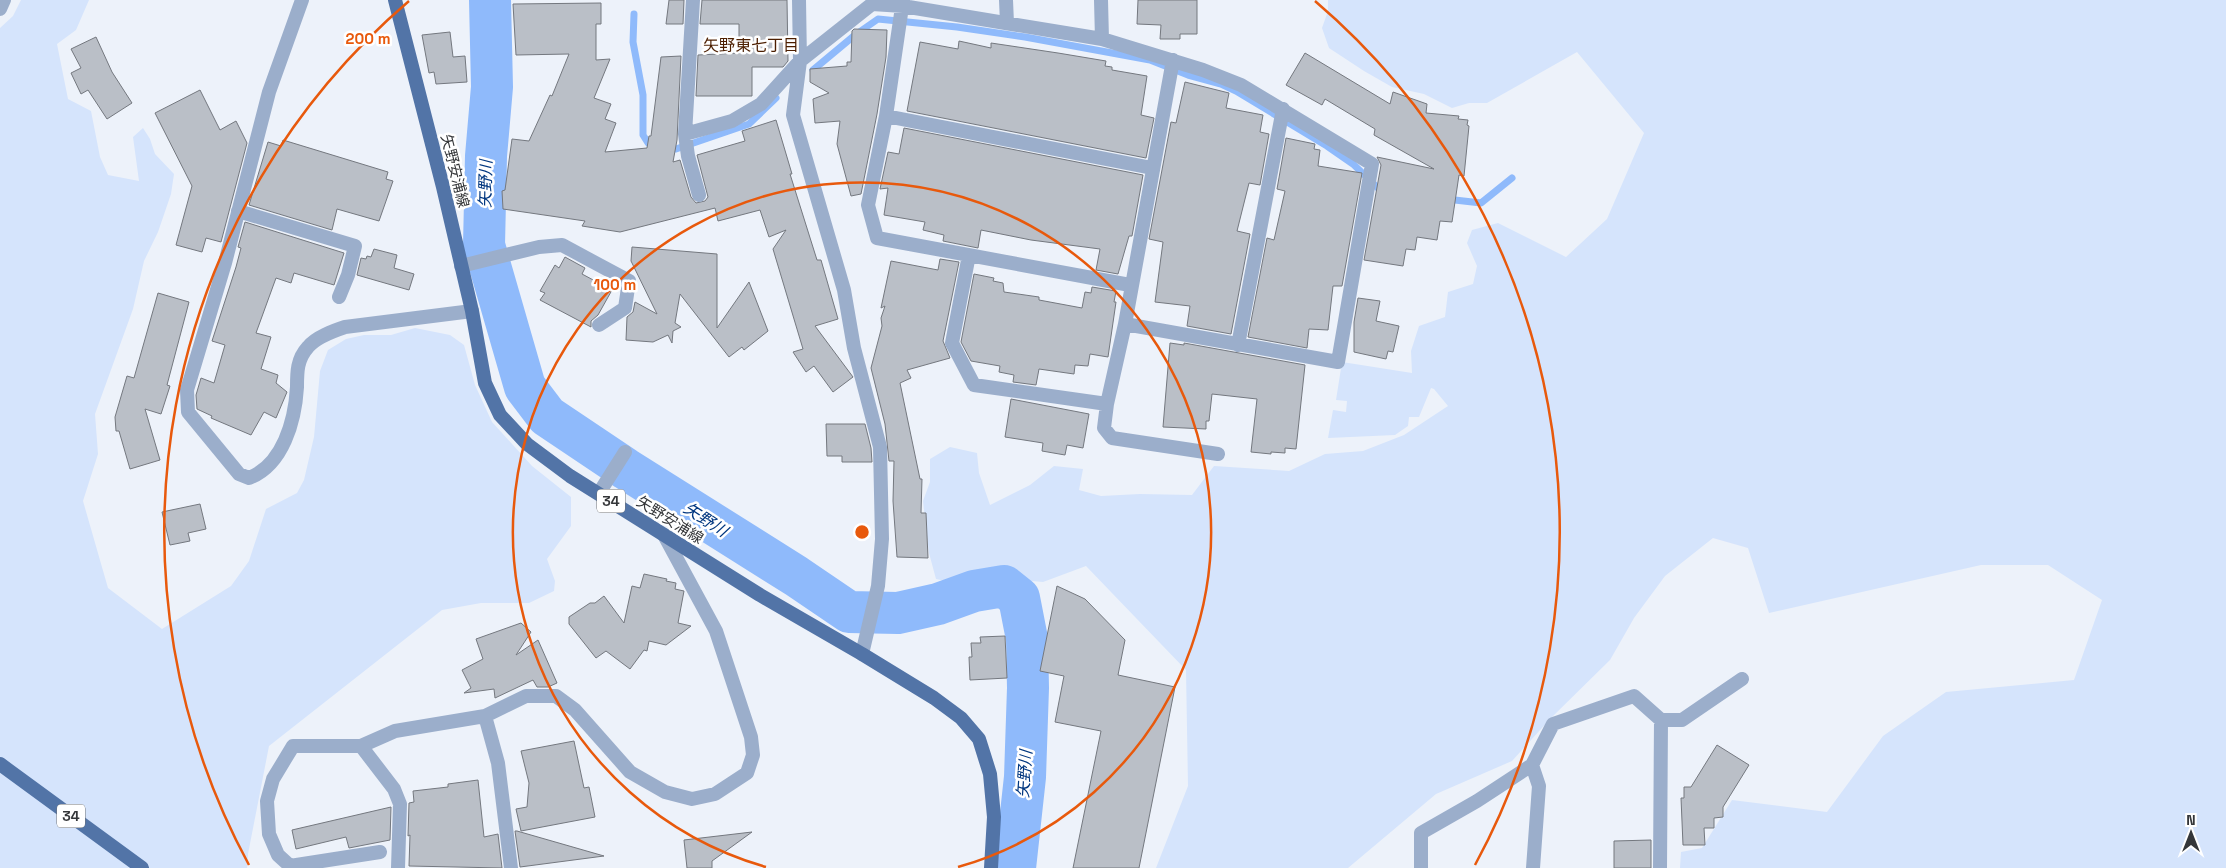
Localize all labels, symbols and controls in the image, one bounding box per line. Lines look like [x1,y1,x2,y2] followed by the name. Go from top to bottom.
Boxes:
[346,29,390,48] text: 200 m
[703,35,799,56] district label: 矢野東七丁目
[437,132,474,210] street label: 矢野安浦線
[475,158,496,208] water label: 矢野川
[594,275,636,294] text: 100 m
[597,490,625,512] road number: 34
[633,492,707,548] street label: 矢野安浦線
[680,498,733,542] water label: 矢野川
[853,523,871,541] centre of rings
[1012,747,1037,799] water label: 矢野川
[57,804,85,828] road number: 34
[2166,808,2216,858] north arrow
[2186,811,2196,829] text: N

